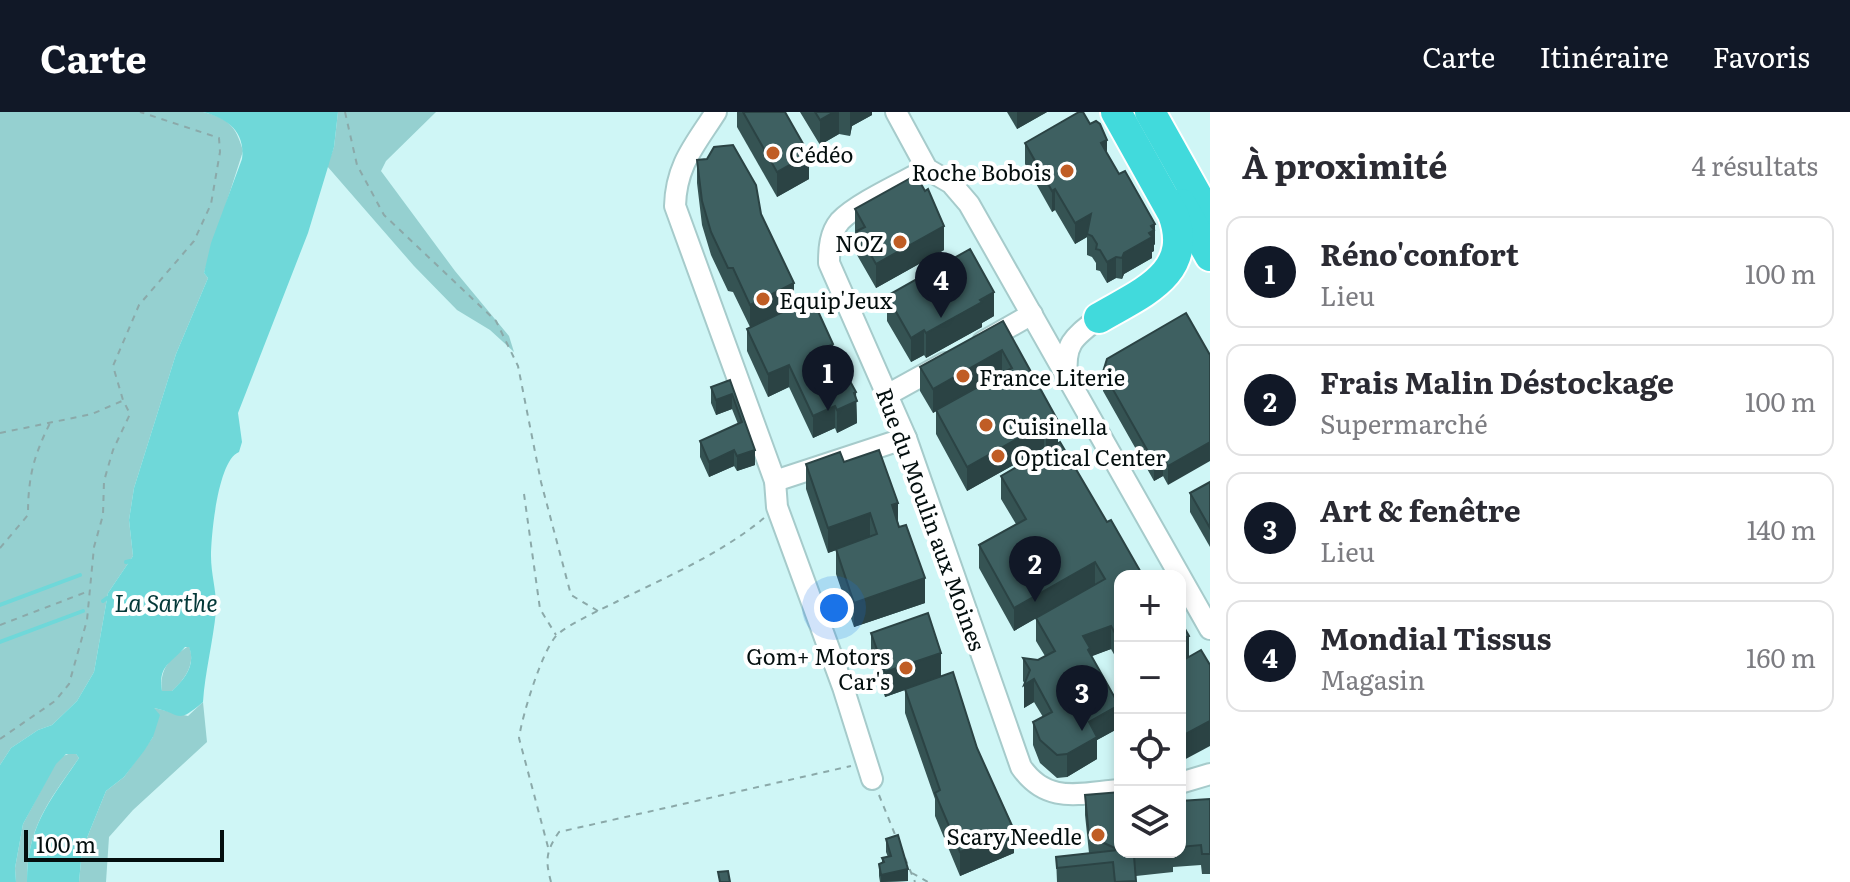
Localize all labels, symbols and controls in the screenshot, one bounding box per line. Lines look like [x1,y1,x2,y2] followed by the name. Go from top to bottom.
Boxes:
[40,28,147,85] text: Carte
[1422,35,1495,77] text: Carte
[1539,35,1669,77] text: Itinéraire
[1713,35,1810,77] text: Favoris
[789,137,853,170] place label: Cédéo
[1242,139,1447,189] text: À proximité
[764,144,782,162] marker: Cédéo
[1692,145,1818,184] text: 4 résultats
[911,155,1051,188] place label: Roche Bobois
[1058,162,1076,180] marker: Roche Bobois
[835,226,884,259] place label: NOZ
[1320,231,1519,275] text: Réno'confort
[891,233,909,251] marker: NOZ
[915,252,967,318] pin: 4
[1265,253,1275,292] text: 1
[1745,253,1816,292] text: 100 m
[1320,275,1375,314] text: Lieu
[779,283,893,316] place label: Equip'Jeux
[754,290,772,308] marker: Equip'Jeux
[802,345,854,411] pin: 1
[1320,359,1674,403] text: Frais Malin Déstockage
[979,360,1125,393] place label: France Literie
[954,367,972,385] marker: France Literie
[1263,381,1277,420] text: 2
[1745,381,1816,420] text: 100 m
[869,383,995,655] street label: Rue du Moulin aux Moines
[1320,403,1488,442] text: Supermarché
[1002,409,1108,442] place label: Cuisinella
[977,416,995,434] marker: Cuisinella
[1014,440,1166,473] place label: Optical Center
[989,447,1007,465] marker: Optical Center
[1320,487,1521,531] text: Art & fenêtre
[1263,509,1277,548] text: 3
[1747,509,1816,548] text: 140 m
[1320,531,1375,570] text: Lieu
[1009,536,1061,602] pin: 2
[1114,570,1186,858] map controls
[1114,570,1186,642] button: +
[114,584,218,619] water label: La Sarthe
[814,588,854,628] your location
[1320,615,1551,659] text: Mondial Tissus
[1262,637,1278,676] text: 4
[1746,637,1816,676] text: 160 m
[746,639,890,697] place label: Gom+ Motors Car's
[1114,642,1186,714] button: −
[897,659,915,677] marker: Gom+ Motors Car's
[1320,659,1425,698] text: Magasin
[1056,665,1108,731] pin: 3
[1114,714,1186,786] button: locate
[1114,786,1186,858] button: layers
[947,819,1082,852] place label: Scary Needle
[24,826,224,862] scale bar
[1089,826,1107,844] marker: Scary Needle
[36,827,96,860] text: 100 m

